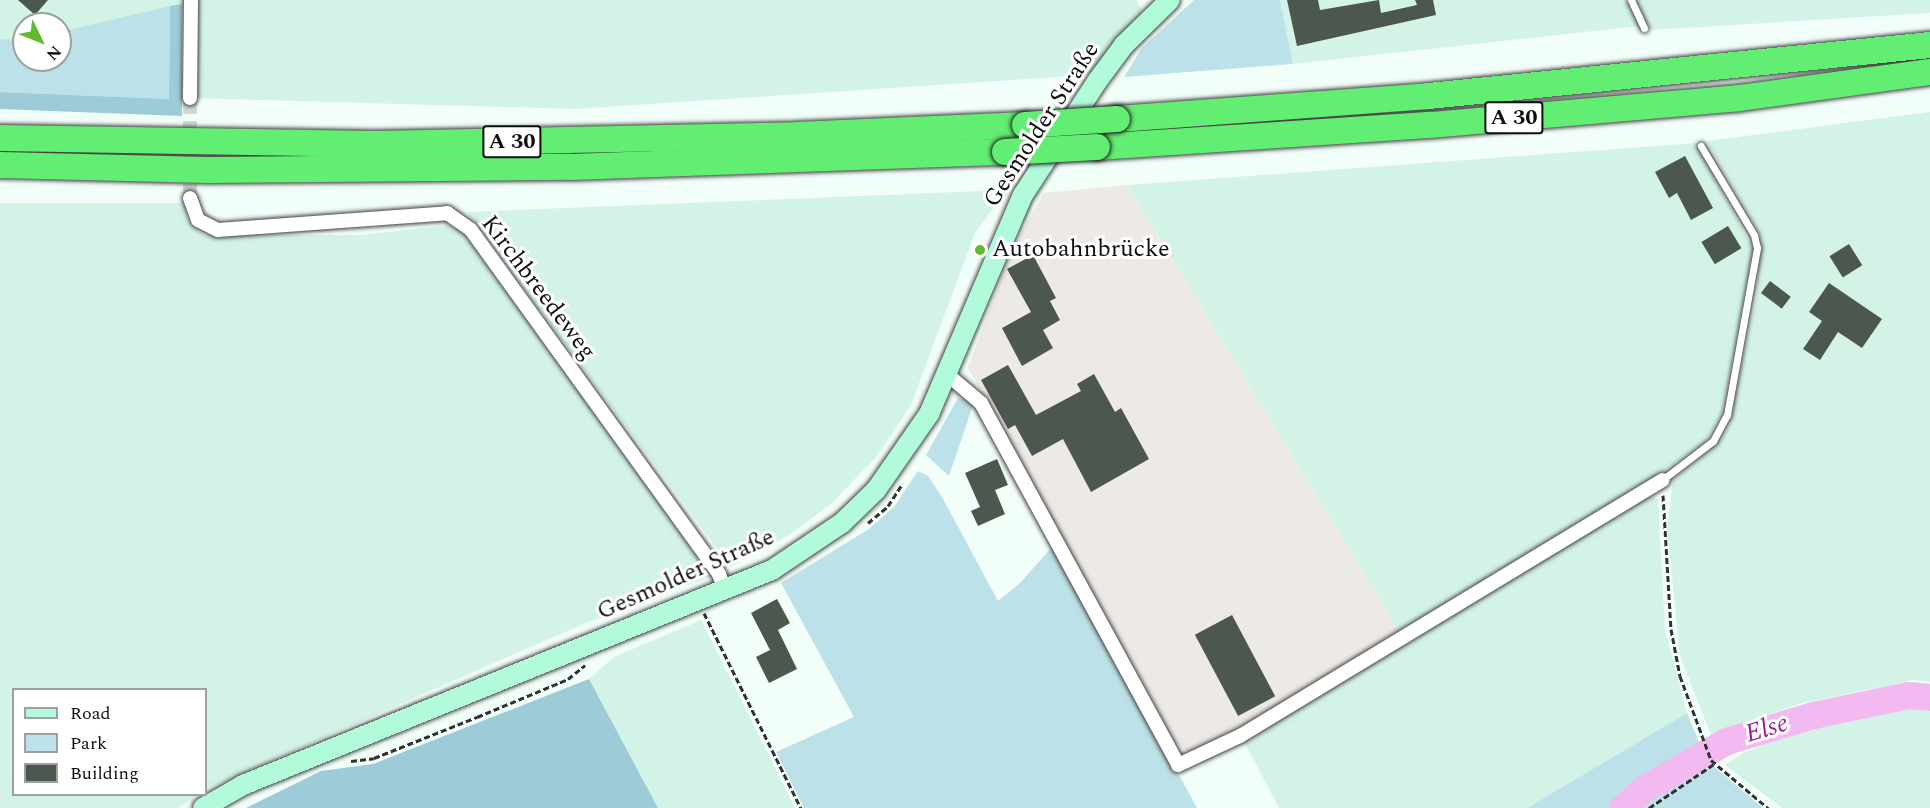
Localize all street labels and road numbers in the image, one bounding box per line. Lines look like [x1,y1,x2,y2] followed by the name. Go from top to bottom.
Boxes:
[978,37,1106,213] street label: Gesmolder Straße
[1484,99,1544,137] road number: A 30
[482,123,542,161] road number: A 30
[474,210,602,366] street label: Kirchbreedeweg
[593,523,779,627] street label: Gesmolder Straße

